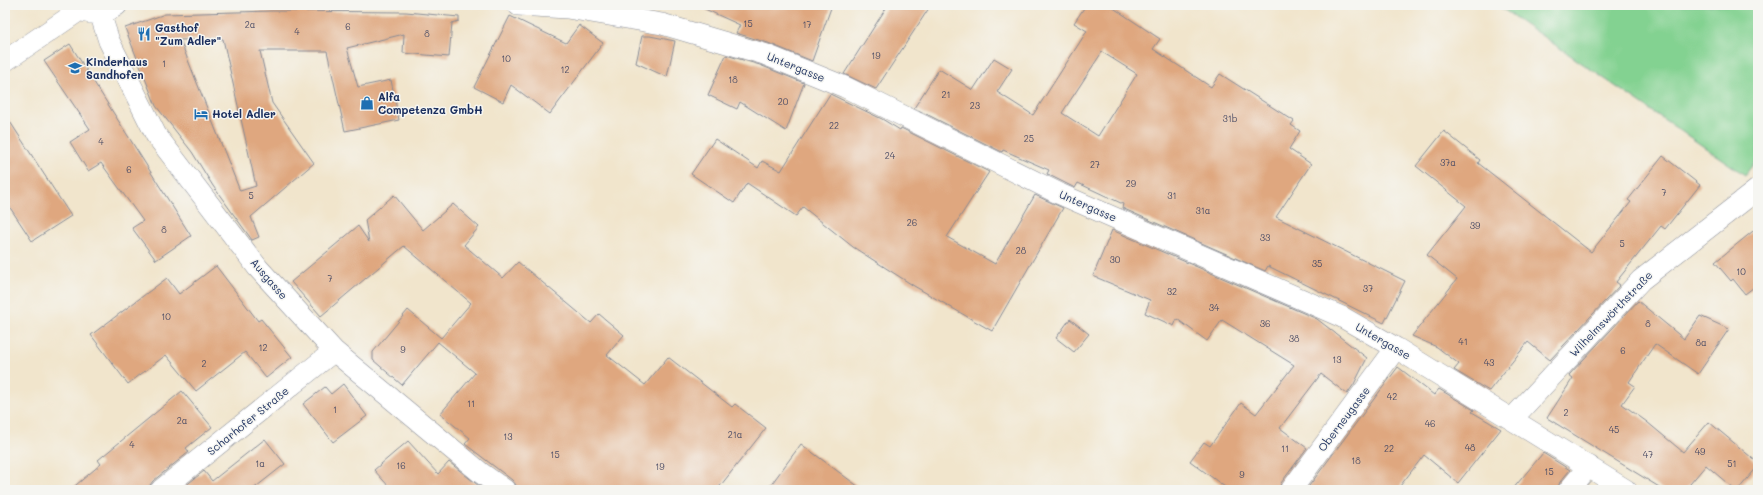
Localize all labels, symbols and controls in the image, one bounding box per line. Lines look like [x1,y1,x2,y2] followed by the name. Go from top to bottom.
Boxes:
[743,18,753,29] house number: 15
[245,19,256,30] house number: 2a
[802,19,812,30] house number: 17
[155,20,221,48] place label: Gasthof "Zum Adler"
[345,21,351,32] house number: 6
[136,26,152,42] restaurant icon: Gasthof "Zum Adler"
[294,26,300,37] house number: 4
[424,28,430,39] house number: 8
[765,48,828,85] street label: Untergasse
[871,50,881,61] house number: 19
[501,53,511,64] house number: 10
[86,54,148,82] place label: Kinderhaus Sandhofen
[162,58,166,69] house number: 1
[67,60,83,76] school or university icon: Kinderhaus Sandhofen
[560,64,570,75] house number: 12
[728,74,738,85] house number: 18
[378,89,483,117] place label: Alfa Competenza GmbH
[941,89,951,100] house number: 21
[359,95,375,111] shop icon: Alfa Competenza GmbH
[778,96,789,107] house number: 20
[970,100,980,111] house number: 23
[193,106,209,122] hotel icon: Hotel Adler
[212,106,276,121] place label: Hotel Adler
[1222,113,1238,124] house number: 31b
[829,120,839,131] house number: 22
[1024,133,1034,144] house number: 25
[98,136,104,147] house number: 4
[885,150,896,161] house number: 24
[1440,157,1456,168] house number: 37a
[1090,159,1100,170] house number: 27
[126,164,132,175] house number: 6
[1126,178,1137,189] house number: 29
[1057,186,1119,225] street label: Untergasse
[1661,187,1667,198] house number: 7
[248,190,254,201] house number: 5
[1167,190,1177,201] house number: 31
[1196,205,1211,216] house number: 31a
[907,217,917,228] house number: 26
[1470,220,1481,231] house number: 39
[161,224,167,235] house number: 8
[1260,232,1270,243] house number: 33
[1619,238,1625,249] house number: 5
[1016,245,1027,256] house number: 28
[1110,254,1121,265] house number: 30
[247,255,291,302] street label: Ausgasse
[1312,258,1322,269] house number: 35
[1736,266,1746,277] house number: 10
[1566,267,1656,360] street label: Wilhelmswörthstraße
[327,273,333,284] house number: 7
[1363,283,1373,294] house number: 37
[1167,286,1177,297] house number: 32
[1209,302,1220,313] house number: 34
[161,311,171,322] house number: 10
[1260,318,1270,329] house number: 36
[1645,318,1651,329] house number: 8
[1353,319,1414,362] street label: Untergasse
[1289,333,1300,344] house number: 38
[1458,336,1468,347] house number: 41
[1695,337,1707,348] house number: 8a
[258,342,268,353] house number: 12
[400,344,406,355] house number: 9
[1620,345,1626,356] house number: 6
[1332,354,1342,365] house number: 13
[1484,357,1494,368] house number: 43
[201,358,207,369] house number: 2
[204,383,292,458] street label: Scharhofer Straße
[1314,383,1373,454] street label: Oberneugasse
[1387,391,1397,402] house number: 42
[467,398,475,409] house number: 11
[333,404,337,415] house number: 1
[1563,407,1569,418] house number: 2
[177,415,188,426] house number: 2a
[1425,418,1435,429] house number: 46
[1609,424,1619,435] house number: 45
[728,429,743,440] house number: 21a
[503,431,513,442] house number: 13
[129,439,135,450] house number: 4
[1465,442,1476,453] house number: 48
[1281,443,1289,454] house number: 11
[1384,443,1394,454] house number: 22
[1695,446,1706,457] house number: 49
[550,449,560,460] house number: 15
[1643,449,1653,460] house number: 47
[1351,455,1361,466] house number: 18
[255,458,265,469] house number: 1a
[1727,458,1737,469] house number: 51
[396,460,406,471] house number: 16
[655,461,665,472] house number: 19
[1544,466,1554,477] house number: 15
[1239,469,1245,480] house number: 9

